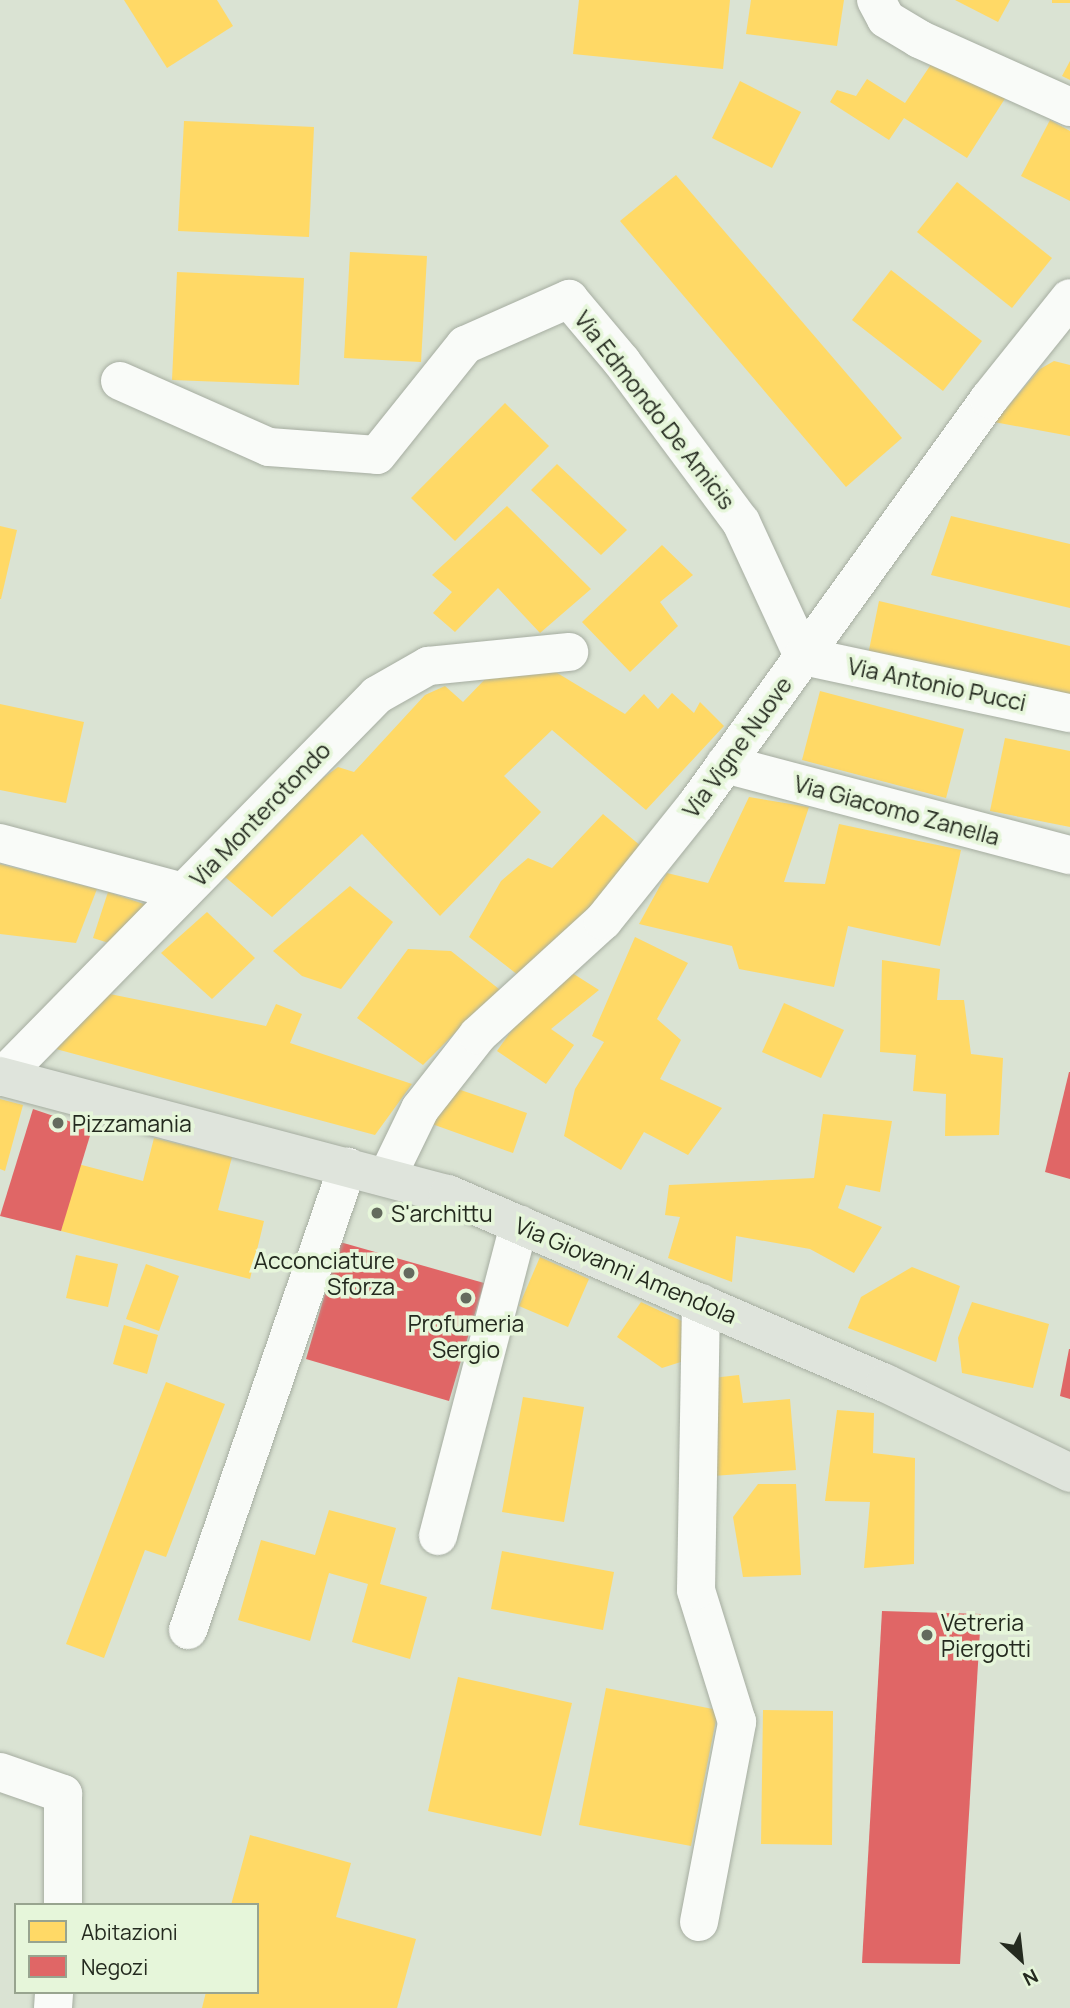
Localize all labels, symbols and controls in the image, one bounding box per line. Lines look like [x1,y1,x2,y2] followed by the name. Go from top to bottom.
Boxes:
[569,305,741,515] street label: Via Edmondo De Amicis
[845,652,1029,716] street label: Via Antonio Pucci
[677,671,797,823] street label: Via Vigne Nuove
[184,736,336,892] street label: Via Monterotondo
[791,769,1003,851] street label: Via Giacomo Zanella
[72,1109,192,1137] place label: Pizzamania
[50,1115,66,1131] marker: Pizzamania
[391,1199,493,1227] place label: S'archittu
[369,1205,385,1221] marker: S'archittu
[511,1211,741,1329] street label: Via Giovanni Amendola
[254,1246,395,1300] place label: Acconciature Sforza
[401,1265,417,1281] marker: Acconciature Sforza
[458,1290,474,1306] marker: Profumeria Sergio
[408,1309,524,1363] place label: Profumeria Sergio
[941,1608,1031,1662] place label: Vetreria Piergotti
[919,1627,935,1643] marker: Vetreria Piergotti
[14,1903,259,1994] legend
[81,1918,178,1946] text: Abitazioni
[986,1924,1056,1994] north arrow
[81,1953,148,1981] text: Negozi
[1019,1963,1043,1992] text: N

